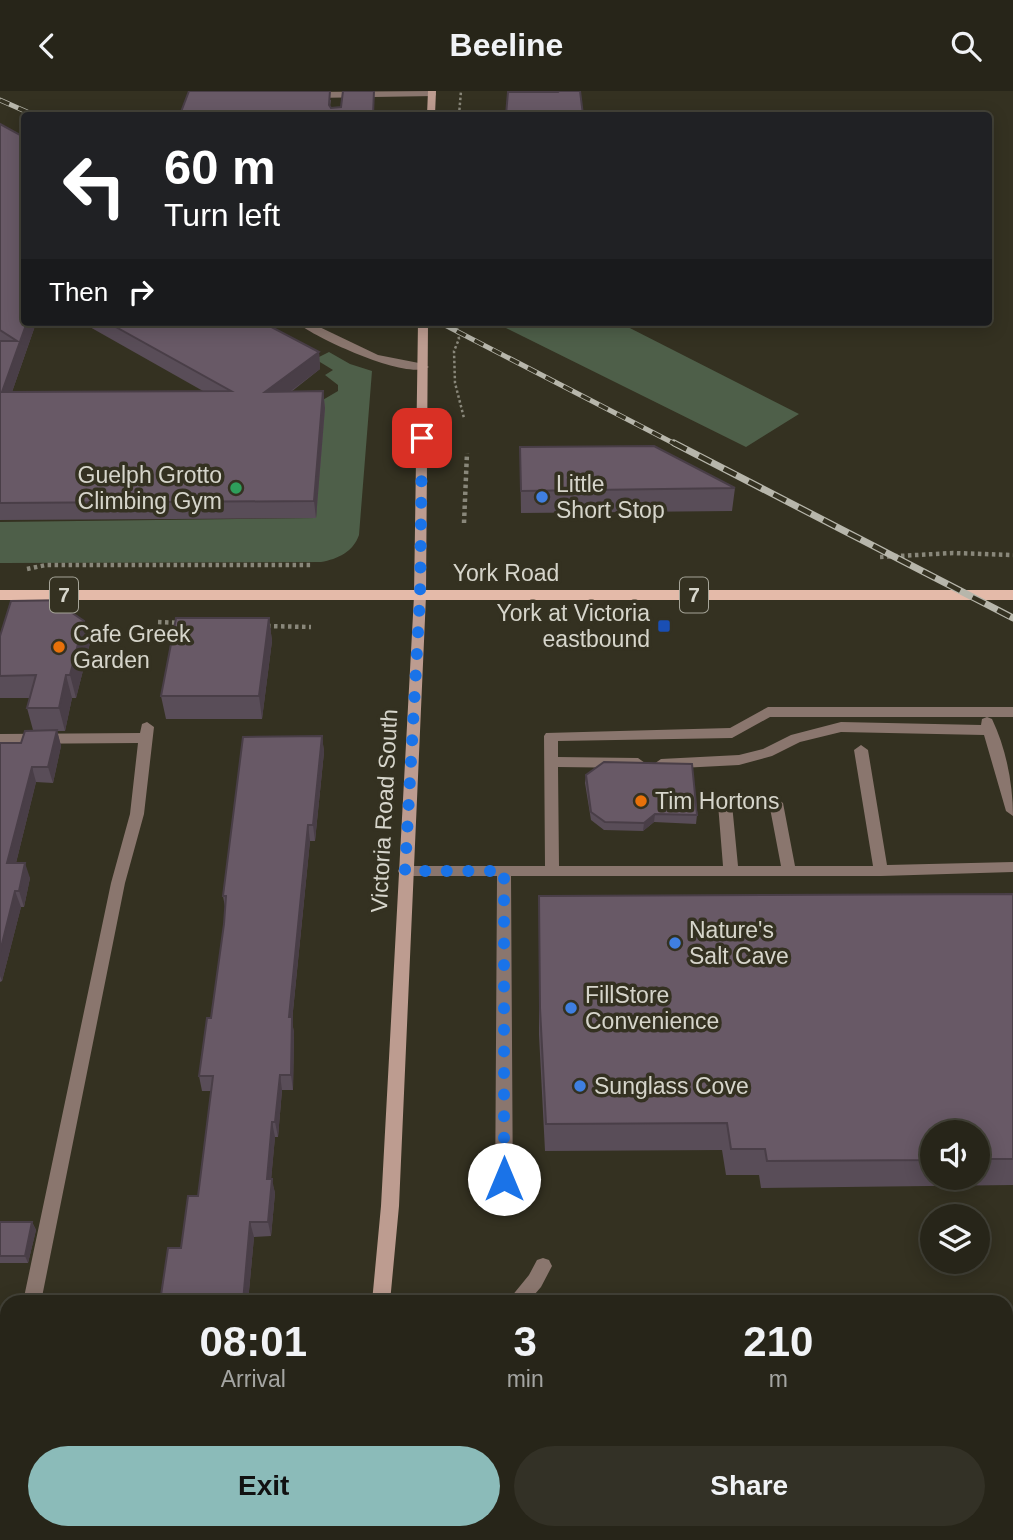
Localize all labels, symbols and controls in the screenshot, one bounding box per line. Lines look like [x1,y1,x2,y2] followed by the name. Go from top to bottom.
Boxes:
[28,27,66,65] icon: back
[450,27,563,63] text: Beeline
[947,27,985,65] icon: search
[49,140,140,231] icon: left
[164,140,276,194] text: 60 m
[164,197,280,233] text: Turn left
[122,273,160,311] icon: right
[49,277,108,307] text: Then
[392,408,452,468] pin
[403,419,441,457] icon: arrive
[78,462,222,514] place label: Guelph Grotto Climbing Gym
[556,471,665,523] place label: Little Short Stop
[228,480,244,496] marker: Guelph Grotto Climbing Gym
[534,489,550,505] marker: Little Short Stop
[453,560,559,586] street label: York Road
[50,577,78,613] road number: 7
[680,577,708,613] road number: 7
[497,600,650,652] place label: York at Victoria eastbound
[656,618,672,634] marker: York at Victoria eastbound
[73,621,191,673] place label: Cafe Greek Garden
[51,639,67,655] marker: Cafe Greek Garden
[366,708,402,914] street label: Victoria Road South
[655,788,779,814] place label: Tim Hortons
[633,793,649,809] marker: Tim Hortons
[689,917,789,969] place label: Nature's Salt Cave
[667,935,683,951] marker: Nature's Salt Cave
[585,982,719,1034] place label: FillStore Convenience
[563,1000,579,1016] marker: FillStore Convenience
[594,1073,749,1099] place label: Sunglass Cove
[572,1078,588,1094] marker: Sunglass Cove
[920,1120,990,1274] map controls
[920,1120,990,1190] button: sound
[467,1142,541,1216] position arrow
[920,1204,990,1274] button: layers
[200,1318,307,1365] text: 08:01
[513,1318,537,1365] text: 3
[743,1318,813,1365] text: 210
[221,1366,286,1392] text: Arrival
[507,1366,544,1392] text: min
[769,1366,788,1392] text: m
[28,1446,500,1526] button: Exit
[514,1446,985,1526] button: Share

